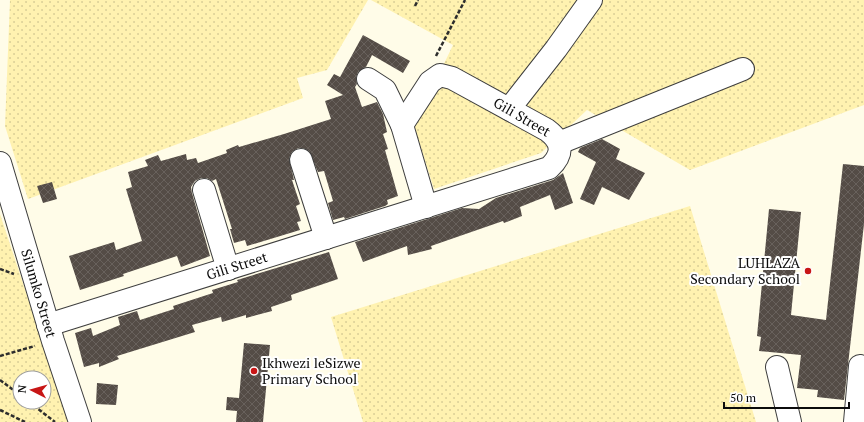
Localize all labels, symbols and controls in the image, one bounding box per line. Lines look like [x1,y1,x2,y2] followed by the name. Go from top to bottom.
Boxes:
[490,93,555,141] street label: Gili Street
[17,247,62,341] street label: Silumko Street
[204,247,271,284] street label: Gili Street
[690,253,800,288] place label: LUHLAZA Secondary School
[803,266,813,276] marker: LUHLAZA Secondary School
[262,353,360,388] place label: Ikhwezi leSizwe Primary School
[249,366,259,376] marker: Ikhwezi leSizwe Primary School
[12,370,52,410] north arrow
[15,383,30,394] text: N
[724,384,849,410] scale bar
[730,390,757,405] text: 50 m

